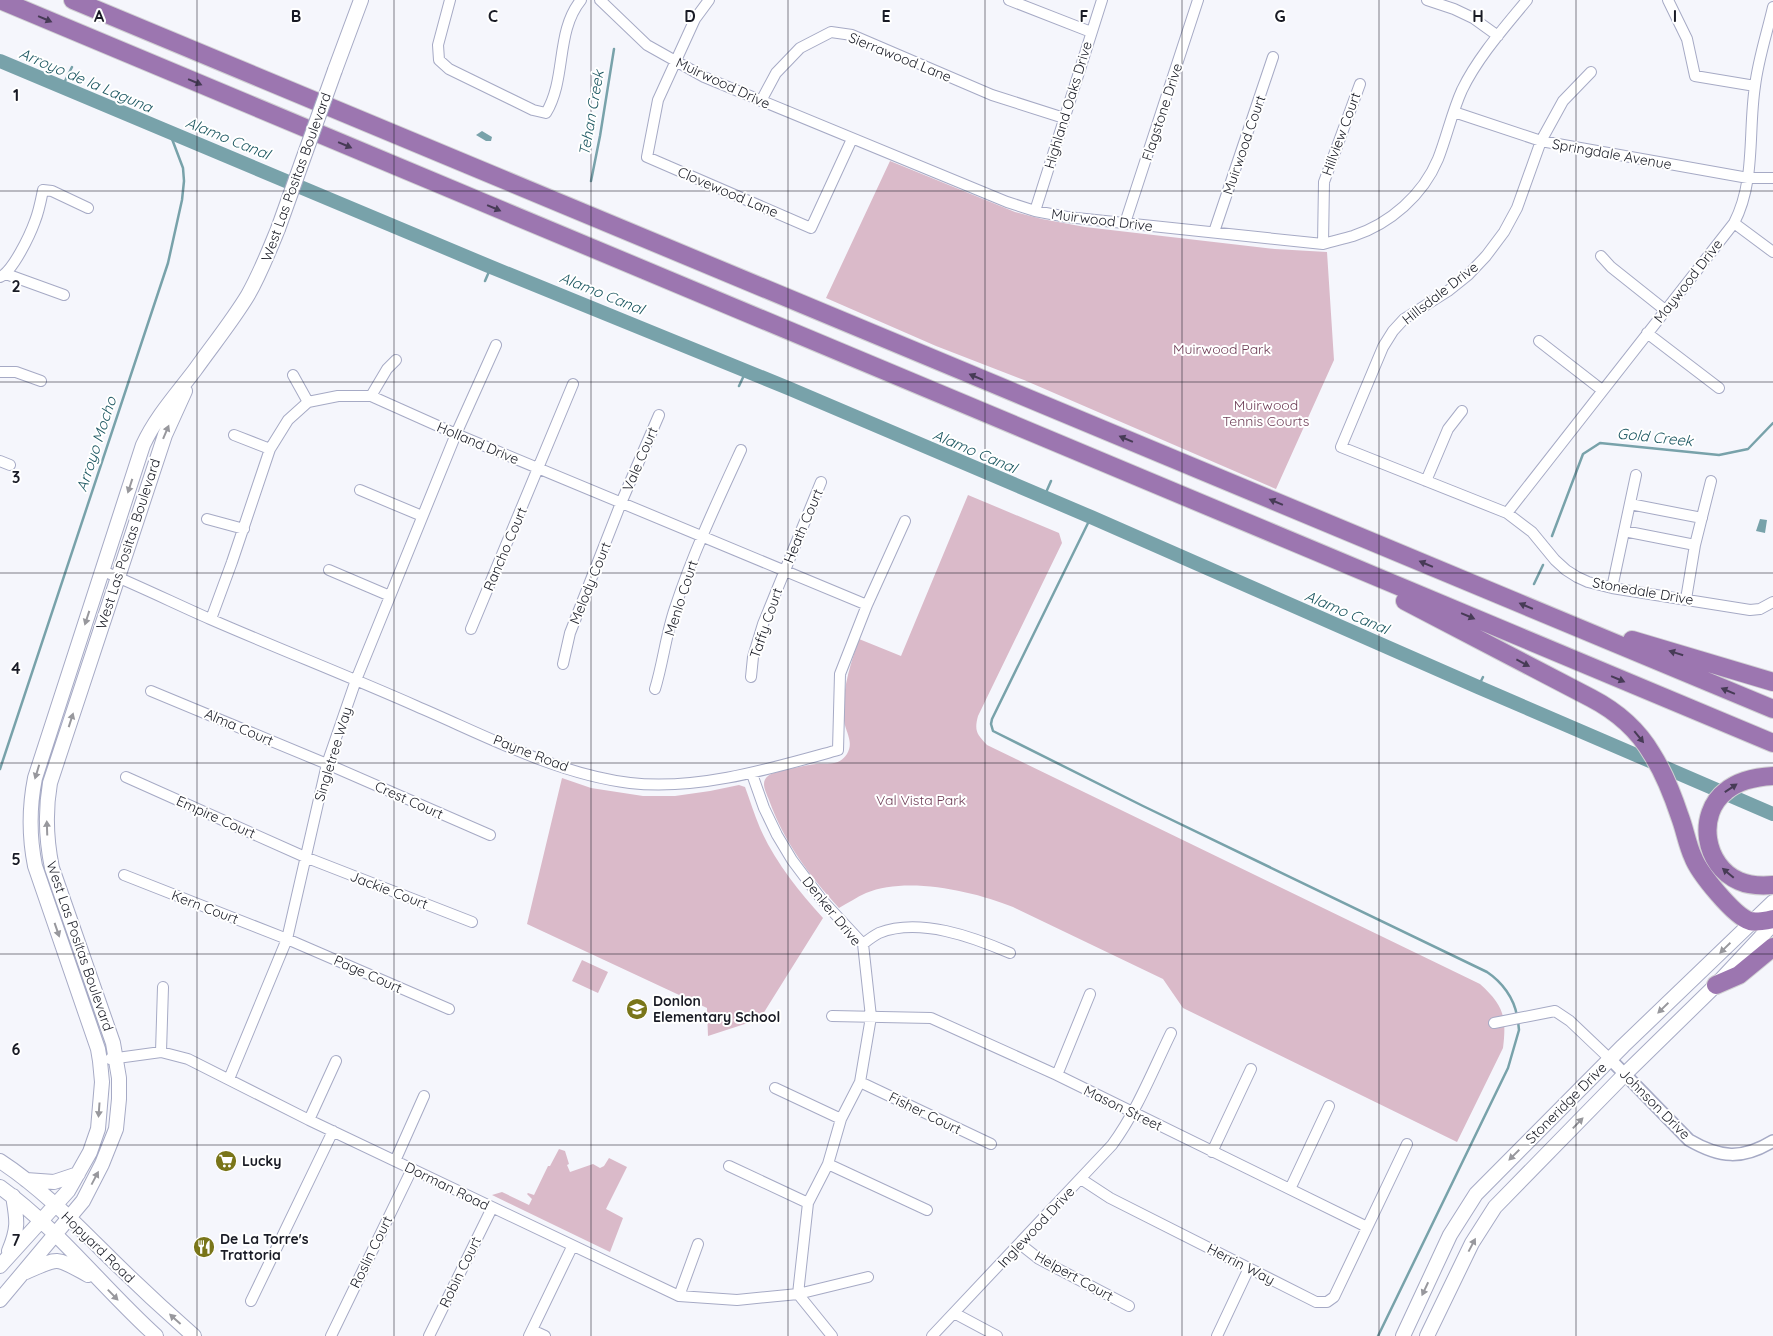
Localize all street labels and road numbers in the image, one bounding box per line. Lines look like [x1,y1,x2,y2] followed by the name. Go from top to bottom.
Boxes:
[846,28,954,86] street label: Sierrawood Lane
[1040,39,1096,171] street label: Highland Oaks Drive
[673,53,773,113] street label: Muirwood Drive
[1138,61,1186,163] street label: Flagstone Drive
[257,90,335,264] street label: West Las Positas Boulevard
[1318,90,1365,178] street label: Hillview Court
[1219,93,1270,197] street label: Muirwood Court
[1551,135,1673,173] street label: Springdale Avenue
[675,163,781,221] street label: Clovewood Lane
[1050,205,1154,235] street label: Muirwood Drive
[1650,235,1726,327] street label: Maywood Drive
[1398,258,1482,328] street label: Hillsdale Drive
[434,418,522,468] street label: Holland Drive
[618,424,662,494] street label: Vale Court
[92,456,164,632] street label: West Las Positas Boulevard
[779,486,827,566] street label: Heath Court
[479,504,531,594] street label: Rancho Court
[565,539,615,627] street label: Melody Court
[660,558,702,638] street label: Menlo Court
[1591,573,1695,609] street label: Stonedale Drive
[746,585,786,660] street label: Taffy Court
[202,704,276,750] street label: Alma Court
[310,705,356,803] street label: Singletree Way
[491,730,571,776] street label: Payne Road
[372,777,446,823] street label: Crest Court
[174,792,259,843] street label: Empire Court
[42,859,118,1033] street label: West Las Positas Boulevard
[348,867,431,913] street label: Jackie Court
[799,873,866,949] street label: Denker Drive
[169,886,241,928] street label: Kern Court
[331,951,405,997] street label: Page Court
[1522,1058,1611,1147] street label: Stoneridge Drive
[1616,1065,1694,1143] street label: Johnson Drive
[1081,1081,1165,1135] street label: Mason Street
[886,1088,964,1138] street label: Fisher Court
[402,1158,492,1214] street label: Dorman Road
[994,1182,1078,1271] street label: Inglewood Drive
[57,1207,139,1287] street label: Hopyard Road
[346,1213,396,1291] street label: Roslin Court
[435,1233,485,1310] street label: Robin Court
[1204,1239,1278,1289] street label: Herrin Way
[1031,1247,1117,1305] street label: Helpert Court

